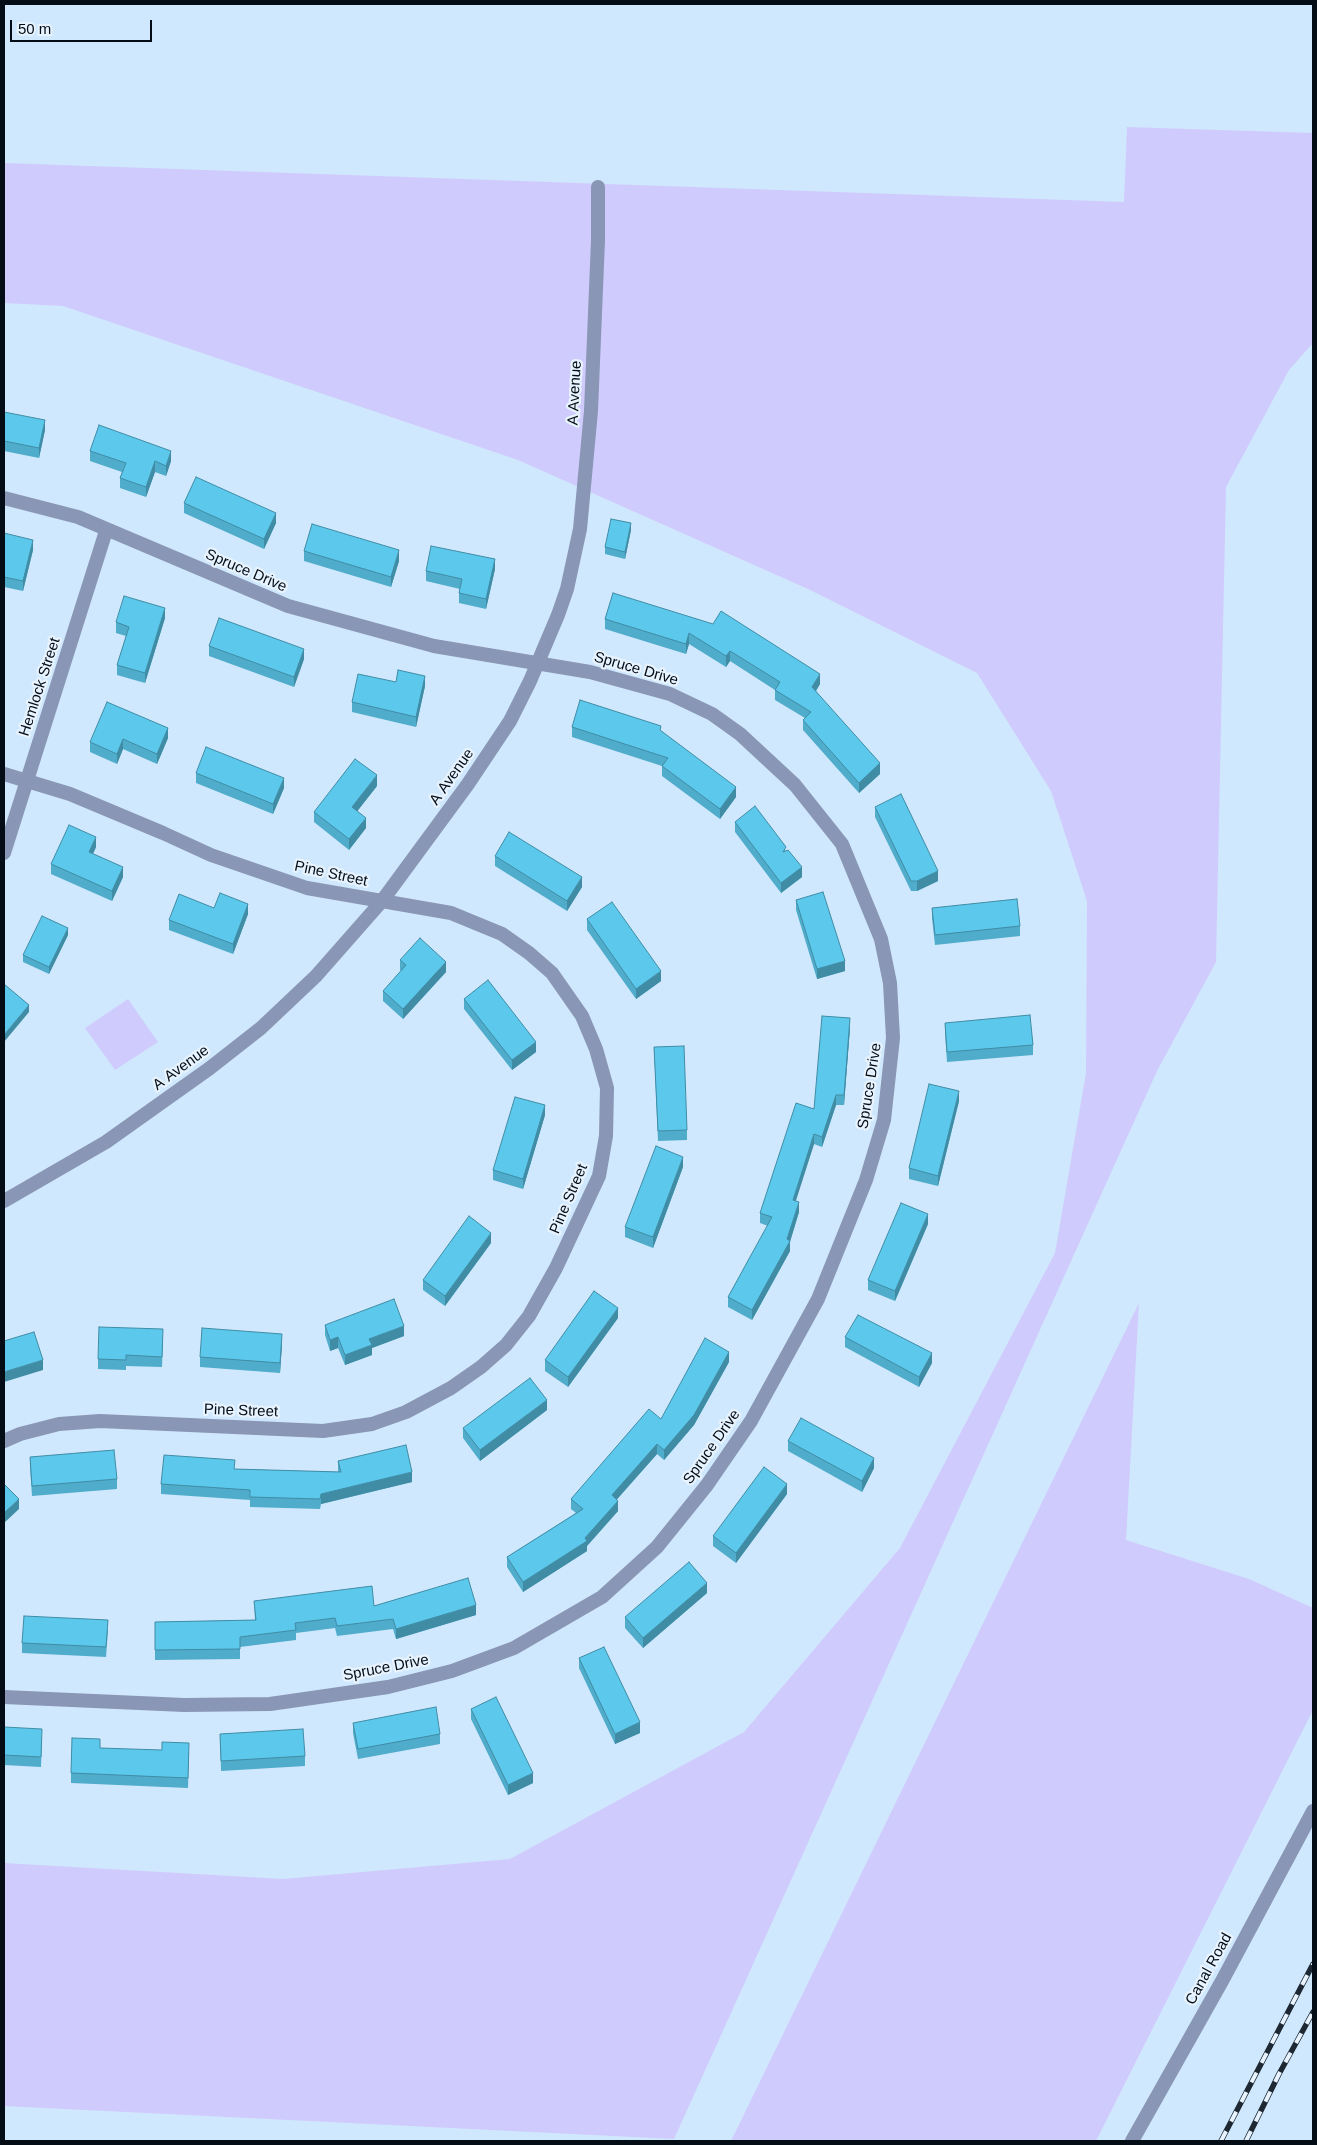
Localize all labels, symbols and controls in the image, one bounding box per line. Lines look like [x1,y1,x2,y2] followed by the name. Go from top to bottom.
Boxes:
[12,10,155,42] scale bar
[18,20,51,37] text: 50 m
[564,360,586,426] street label: A Avenue
[203,546,289,596] street label: Spruce Drive
[16,635,64,739] street label: Hemlock Street
[592,648,680,690] street label: Spruce Drive
[426,745,478,809] street label: A Avenue
[293,857,369,891] street label: Pine Street
[150,1042,212,1094] street label: A Avenue
[854,1042,886,1130] street label: Spruce Drive
[546,1161,592,1237] street label: Pine Street
[204,1401,278,1421] street label: Pine Street
[680,1406,744,1488] street label: Spruce Drive
[342,1651,430,1685] street label: Spruce Drive
[1182,1930,1236,2008] street label: Canal Road

